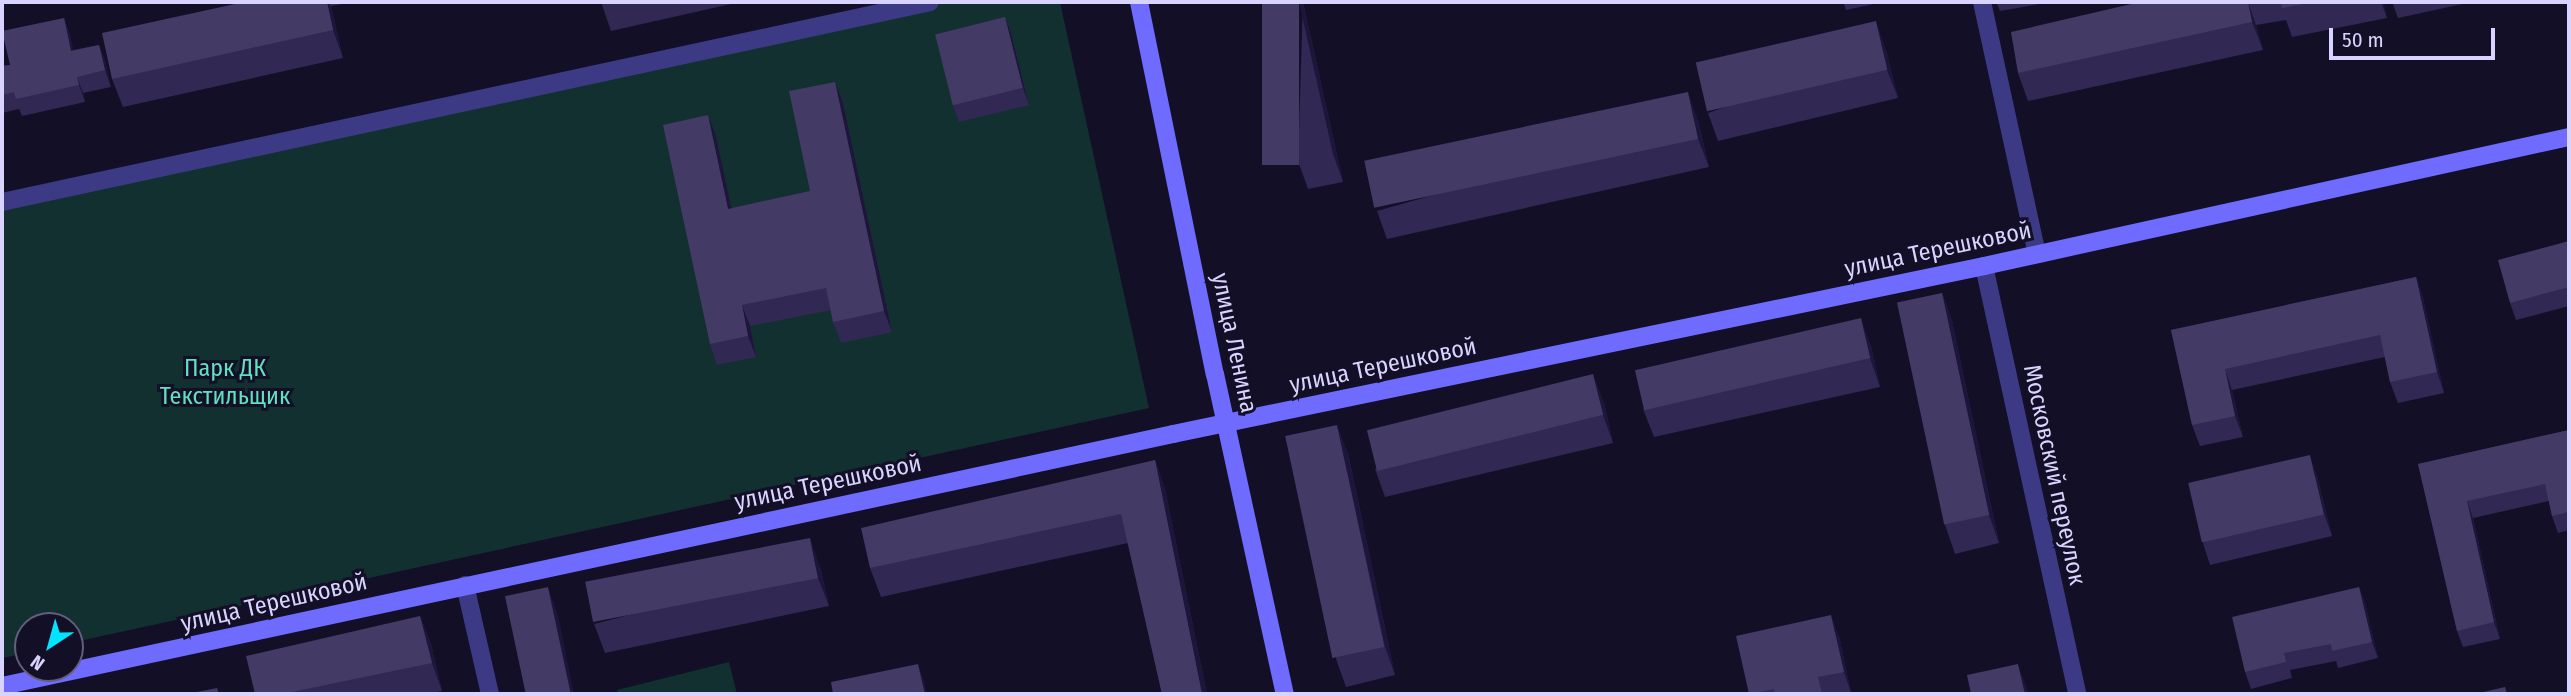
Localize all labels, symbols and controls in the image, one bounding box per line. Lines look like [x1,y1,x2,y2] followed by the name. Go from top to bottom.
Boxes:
[2333,14,2499,58] scale bar
[2342,27,2384,53] text: 50 m
[1842,216,2034,284] street label: улица Терешковой
[1205,271,1263,415] street label: улица Ленина
[1287,332,1479,400] street label: улица Терешковой
[160,355,290,411] park label: Парк ДК Текстильщик
[2017,362,2091,588] street label: Московский переулок
[732,449,924,517] street label: улица Терешковой
[178,568,370,638] street label: улица Терешковой
[14,612,84,682] north arrow
[26,650,49,675] text: N

